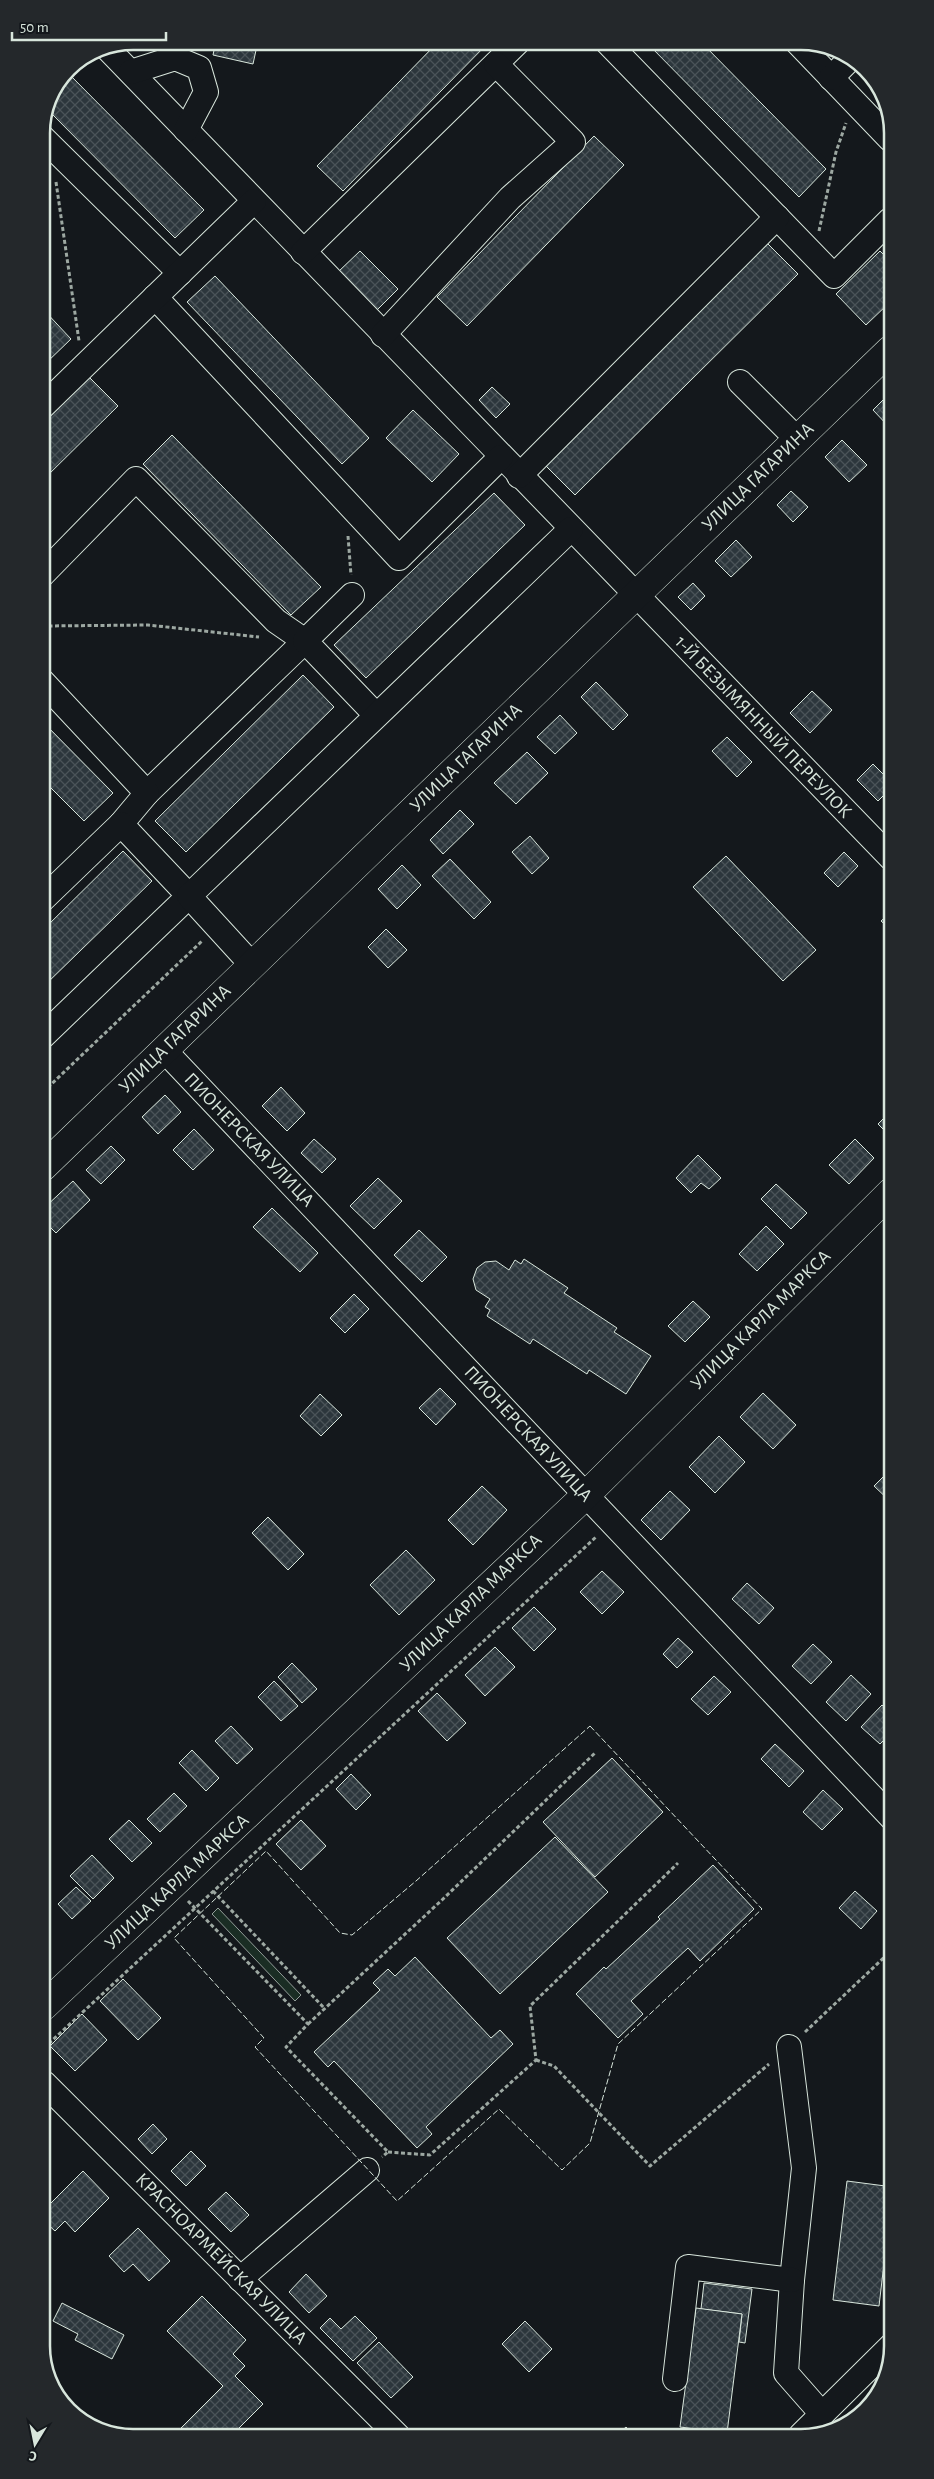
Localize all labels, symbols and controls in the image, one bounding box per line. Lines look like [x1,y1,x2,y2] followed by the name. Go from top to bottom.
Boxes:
[12,10,166,42] scale bar
[20,20,49,35] text: 50 m
[699,419,817,535] street label: УЛИЦА ГАГАРИНА
[671,632,856,822] street label: 1-Й БЕЗЫМЯННЫЙ ПЕРЕУЛОК
[407,700,525,816] street label: УЛИЦА ГАГАРИНА
[116,981,234,1097] street label: УЛИЦА ГАГАРИНА
[180,1069,318,1211] street label: ПИОНЕРСКАЯ УЛИЦА
[687,1246,835,1394] street label: УЛИЦА КАРЛА МАРКСА
[460,1362,596,1506] street label: ПИОНЕРСКАЯ УЛИЦА
[396,1531,546,1675] street label: УЛИЦА КАРЛА МАРКСА
[101,1811,253,1953] street label: УЛИЦА КАРЛА МАРКСА
[132,2169,311,2348] street label: КРАСНОАРМЕЙСКАЯ УЛИЦА
[10,2419,60,2469] north arrow
[28,2448,38,2463] text: С

